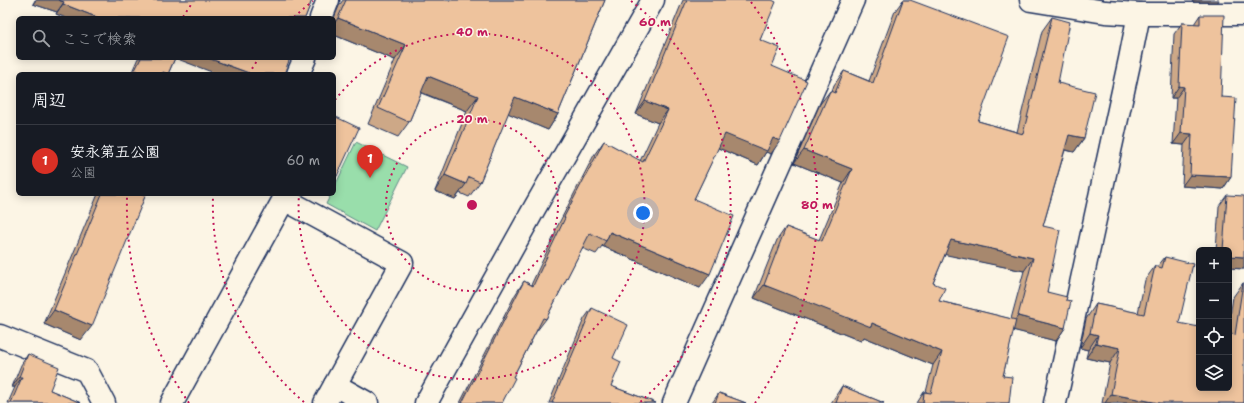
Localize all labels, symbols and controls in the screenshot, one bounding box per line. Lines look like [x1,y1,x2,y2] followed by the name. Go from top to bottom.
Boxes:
[639,14,671,30] text: 60 m
[16,16,336,60] search box
[456,24,488,40] text: 40 m
[30,27,52,49] icon: search
[62,29,137,49] text: ここで検索
[32,89,66,111] text: 周辺
[456,111,488,127] text: 20 m
[70,142,160,162] text: 安永第五公園
[357,145,383,178] pin: 1
[42,152,48,169] text: 1
[287,152,320,169] text: 60 m
[70,164,96,181] text: 公園
[801,197,833,213] text: 80 m
[465,198,479,212] centre of rings
[633,203,653,223] your location
[1196,247,1232,391] map controls
[1196,247,1232,283] button: +
[1196,283,1232,319] button: −
[1196,319,1232,355] button: locate
[1196,355,1232,391] button: layers

